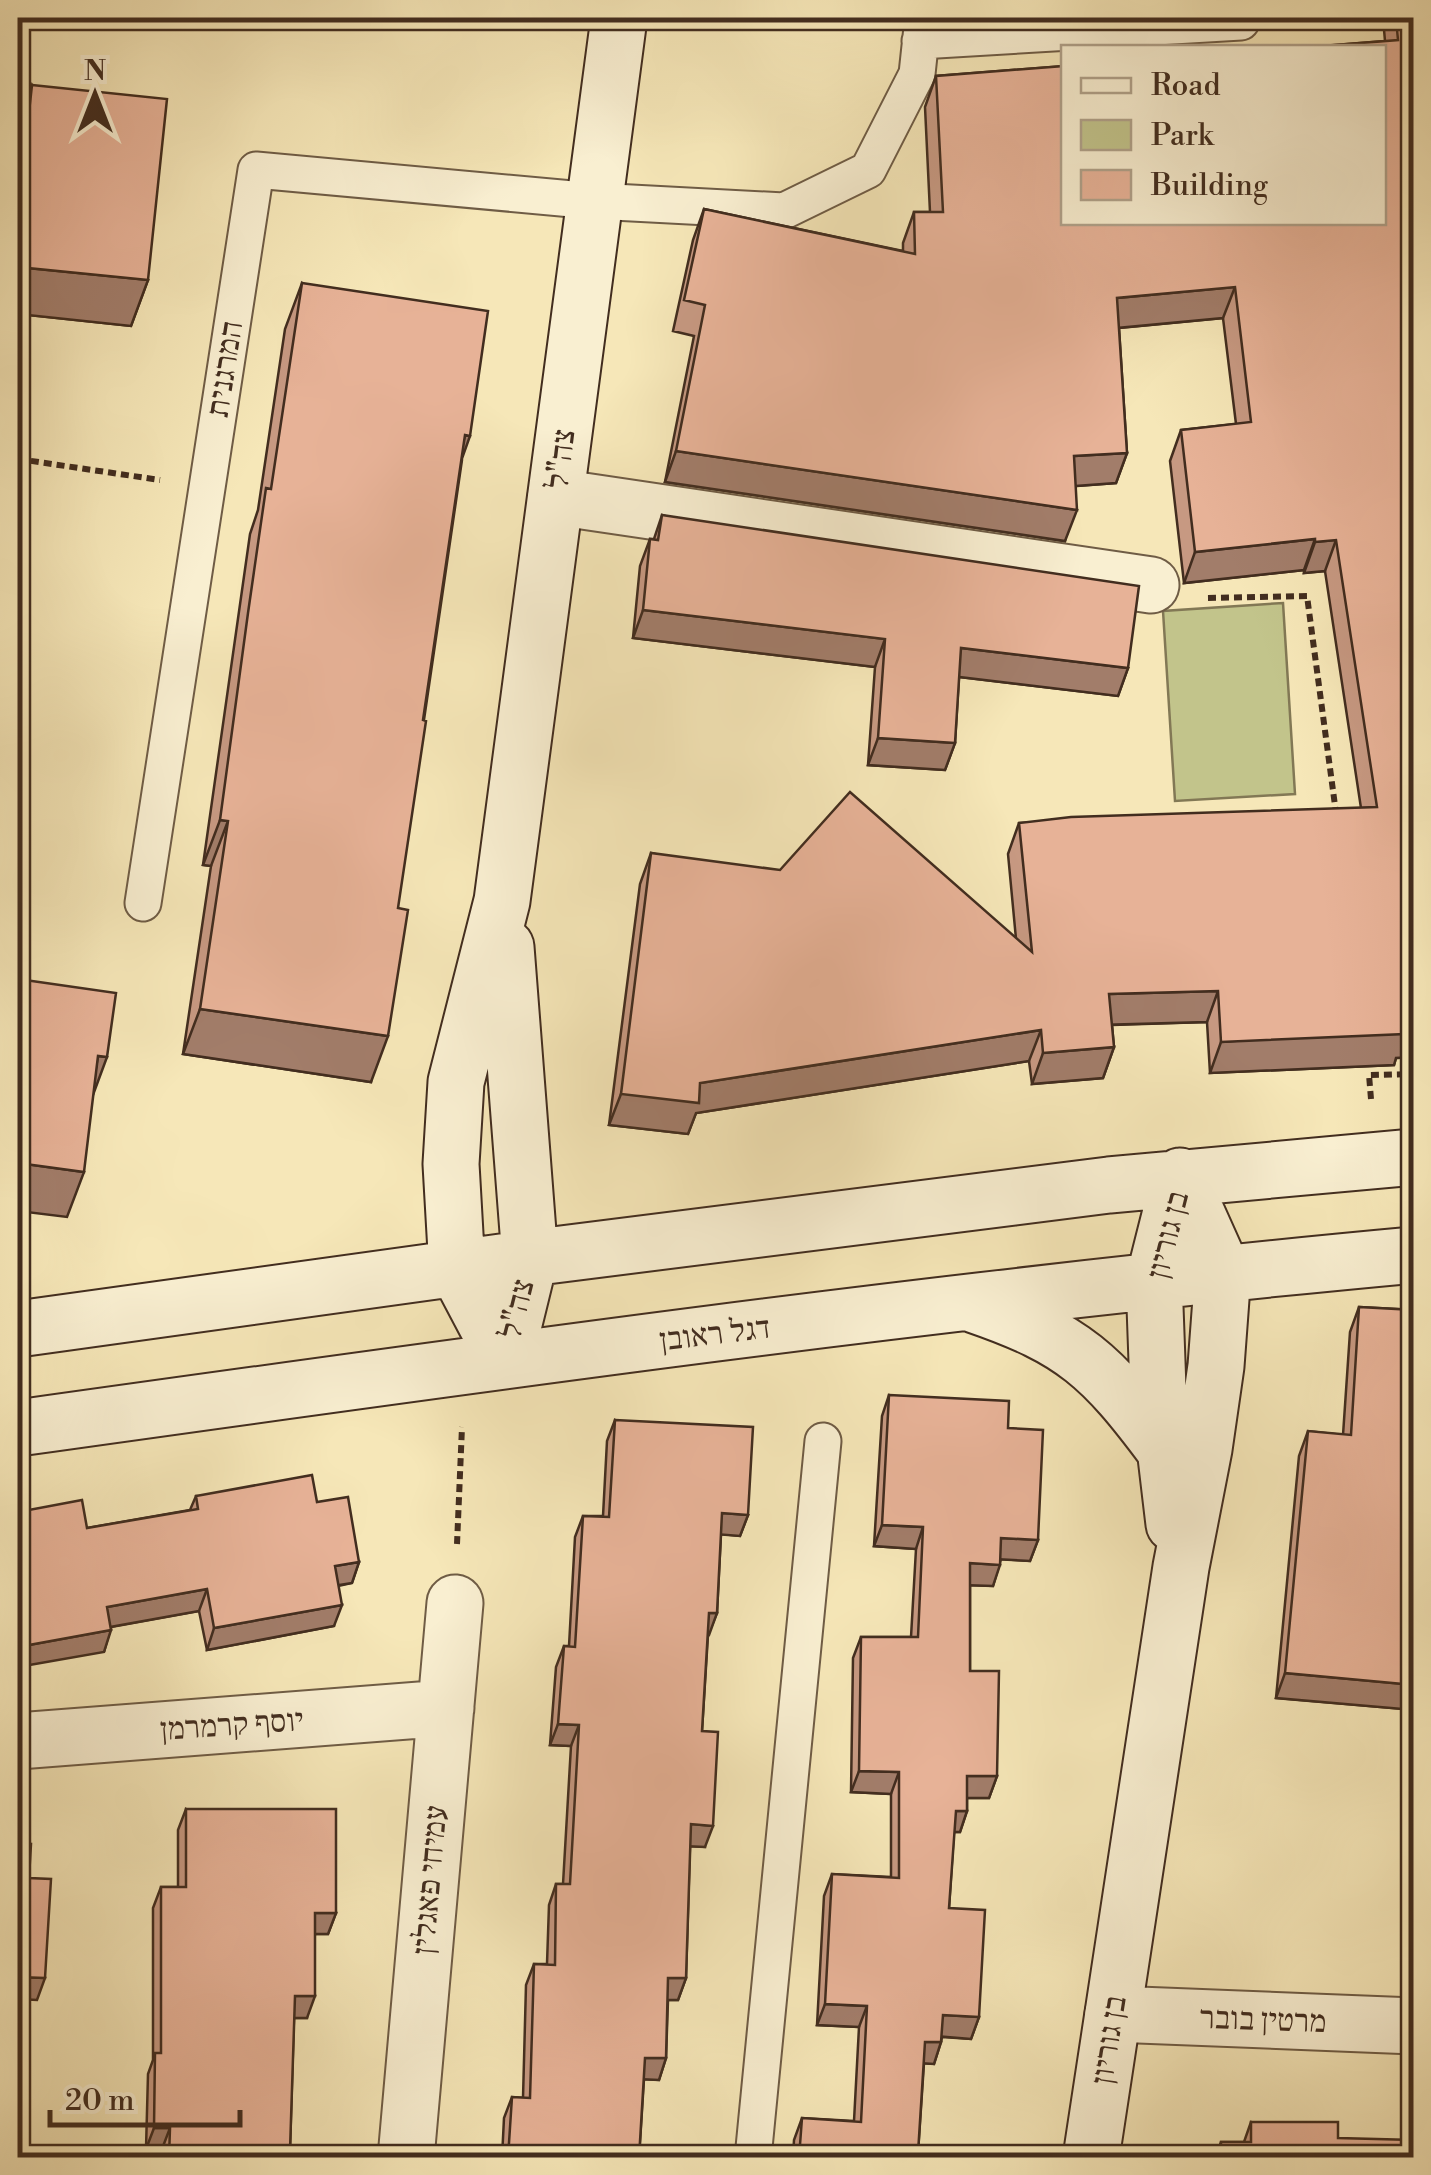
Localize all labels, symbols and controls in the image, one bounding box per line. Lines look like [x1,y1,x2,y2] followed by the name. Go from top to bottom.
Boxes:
[45,45,145,145] north arrow
[1061,45,1386,225] legend
[84,54,106,89] text: N
[1151,67,1221,105] text: Road
[1151,117,1215,155] text: Park
[1150,167,1269,205] text: Building
[198,318,252,420] street label: המרגנית
[537,427,585,491] street label: צה"ל
[1138,1187,1198,1283] street label: בן גוריון
[490,1275,544,1343] street label: צה"ל
[657,1307,773,1361] street label: דגל ראובן
[159,1700,305,1750] street label: יוסף קרמרמן
[404,1804,456,1956] street label: עמיחי פאגלין
[1082,1993,1136,2087] street label: בן גוריון
[1199,1998,1327,2042] street label: מרטין בובר
[50,2065,240,2127] scale bar
[65,2082,134,2120] text: 20 m

